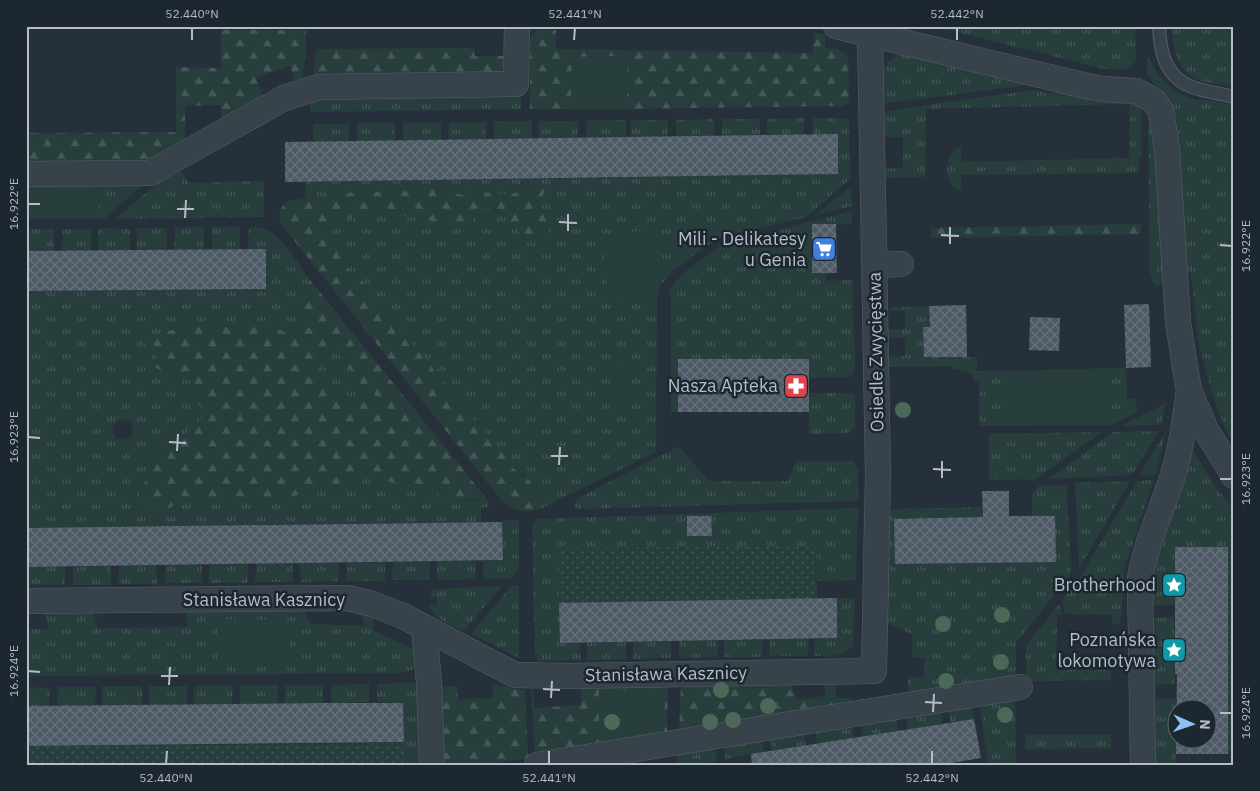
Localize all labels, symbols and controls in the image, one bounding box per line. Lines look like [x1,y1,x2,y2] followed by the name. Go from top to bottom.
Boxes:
[165,6,219,21] text: 52.440°N
[548,6,602,21] text: 52.441°N
[930,6,984,21] text: 52.442°N
[6,178,21,230] text: 16.922°E
[1238,220,1253,272] text: 16.922°E
[678,227,806,271] place label: Mili - Delikatesy u Genia
[811,236,837,262] supermarket icon: Mili - Delikatesy u Genia
[863,271,888,432] street label: Osiedle Zwycięstwa
[783,373,809,399] pharmacy icon: Nasza Apteka
[668,374,778,397] place label: Nasza Apteka
[6,411,21,463] text: 16.923°E
[1238,453,1253,505] text: 16.923°E
[1161,572,1187,598] place icon: Brotherhood
[1054,573,1156,596] place label: Brotherhood
[183,588,345,611] street label: Stanisława Kasznicy
[1057,628,1156,672] place label: Poznańska lokomotywa
[1161,637,1187,663] place icon: Poznańska lokomotywa
[6,645,21,697] text: 16.924°E
[585,661,747,686] street label: Stanisława Kasznicy
[1238,687,1253,739] text: 16.924°E
[1168,698,1218,748] north arrow
[1196,719,1214,730] text: N
[139,770,193,785] text: 52.440°N
[522,770,576,785] text: 52.441°N
[905,770,959,785] text: 52.442°N

